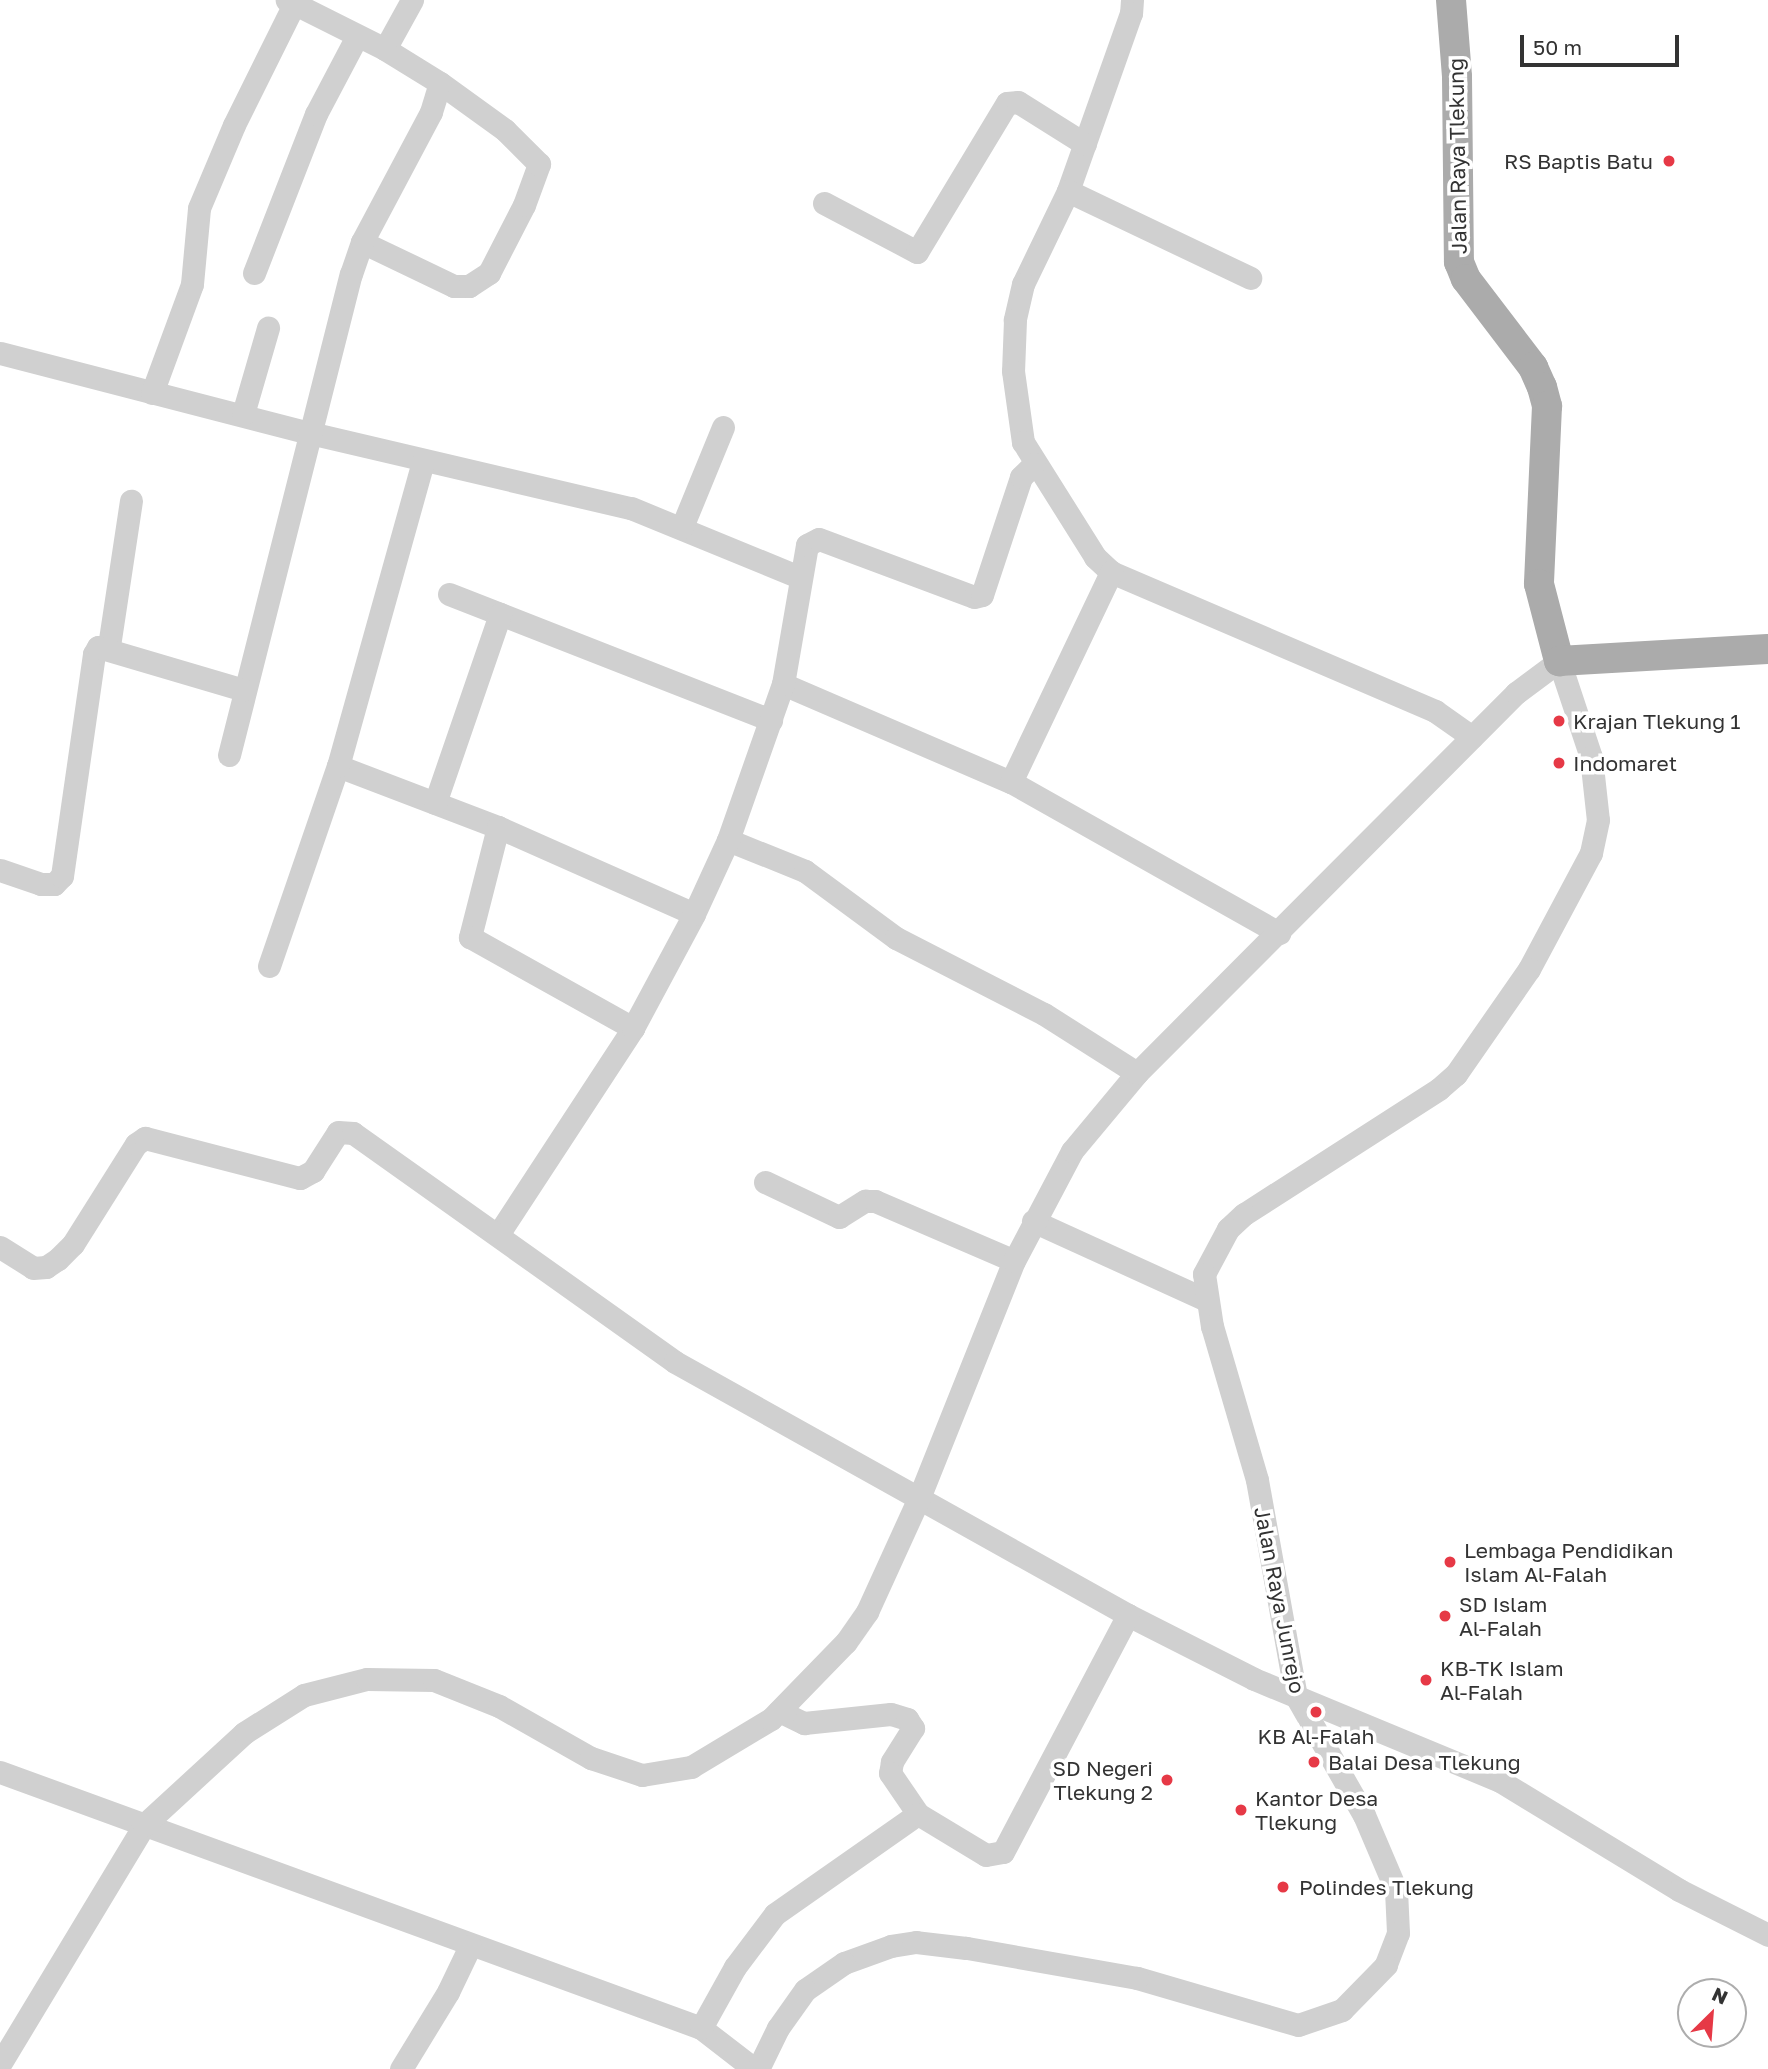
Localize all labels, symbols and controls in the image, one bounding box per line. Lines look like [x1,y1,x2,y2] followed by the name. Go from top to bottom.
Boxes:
[1523,21,1682,65] scale bar
[1533,34,1582,60] text: 50 m
[1443,58,1471,254] street label: Jalan Raya Tlekung
[1504,148,1653,174] place label: RS Baptis Batu
[1659,151,1679,171] marker: RS Baptis Batu
[1573,708,1741,734] place label: Krajan Tlekung 1
[1551,713,1567,729] marker: Krajan Tlekung 1
[1573,750,1677,776] place label: Indomaret
[1551,755,1567,771] marker: Indomaret
[1250,1504,1310,1696] street label: Jalan Raya Junrejo
[1464,1537,1673,1587] place label: Lembaga Pendidikan Islam Al-Falah
[1442,1554,1458,1570] marker: Lembaga Pendidikan Islam Al-Falah
[1459,1591,1547,1641] place label: SD Islam Al-Falah
[1437,1608,1453,1624] marker: SD Islam Al-Falah
[1440,1655,1564,1705] place label: KB-TK Islam Al-Falah
[1418,1672,1434,1688] marker: KB-TK Islam Al-Falah
[1308,1704,1324,1720] marker: KB Al-Falah
[1258,1723,1374,1749] place label: KB Al-Falah
[1328,1749,1521,1775] place label: Balai Desa Tlekung
[1306,1754,1322,1770] marker: Balai Desa Tlekung
[1053,1755,1153,1805] place label: SD Negeri Tlekung 2
[1159,1772,1175,1788] marker: SD Negeri Tlekung 2
[1255,1785,1378,1835] place label: Kantor Desa Tlekung
[1233,1802,1249,1818] marker: Kantor Desa Tlekung
[1299,1874,1474,1900] place label: Polindes Tlekung
[1273,1877,1293,1897] marker: Polindes Tlekung
[1677,1978,1747,2048] north arrow
[1709,1982,1732,2009] text: N

